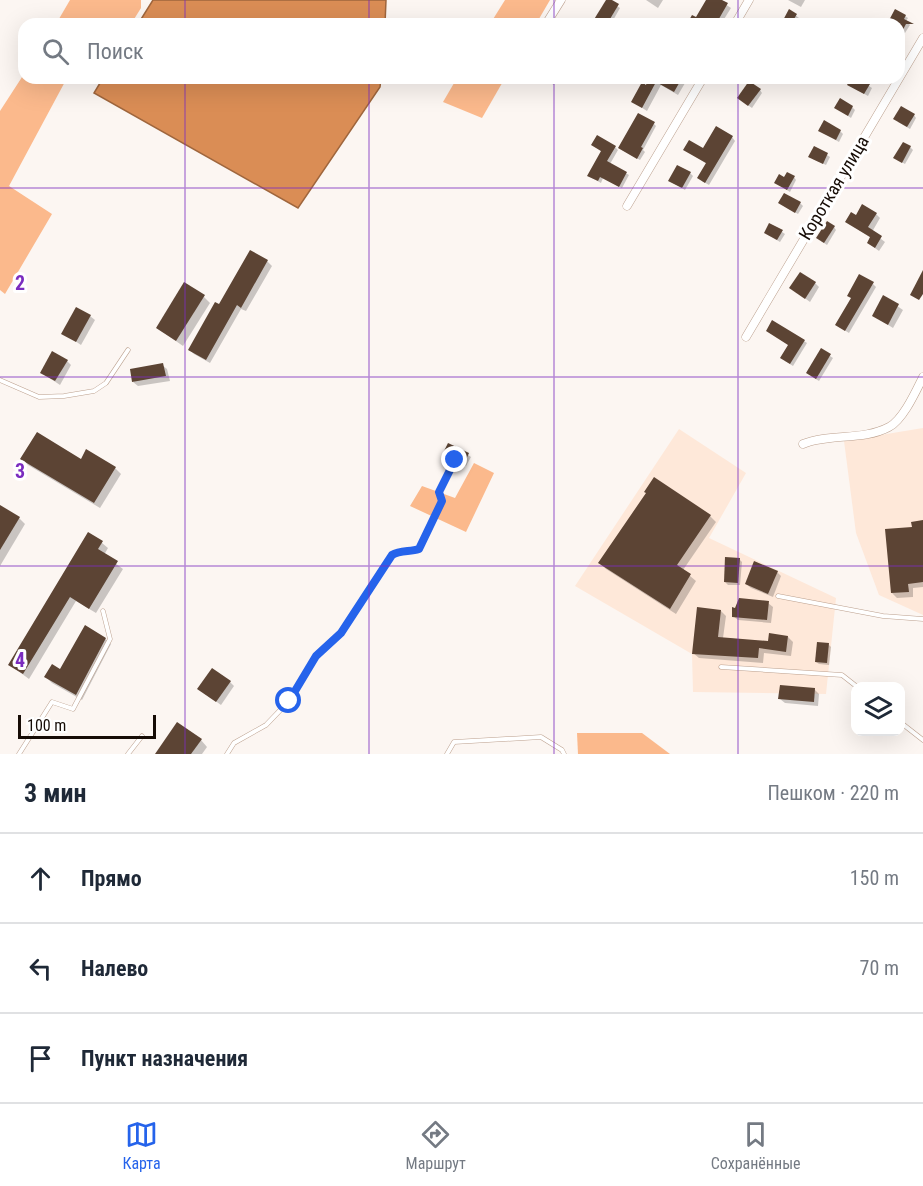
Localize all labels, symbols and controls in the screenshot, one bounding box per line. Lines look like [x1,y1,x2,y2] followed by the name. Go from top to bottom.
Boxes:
[18,18,905,84] search box
[39,35,72,68] icon: search
[87,39,144,64] text: Поиск
[794,132,873,244] street label: Короткая улица
[15,271,25,295] text: 2
[441,446,467,472] route end
[15,459,25,483] text: 3
[15,648,25,672] text: 4
[851,682,905,736] map controls
[851,682,905,736] button: layers
[275,687,301,713] route start
[18,712,156,740] scale bar
[27,716,66,735] text: 100 m
[24,778,86,808] text: 3 мин
[767,781,899,805] text: Пешком · 220 m
[24,862,57,895] icon: ahead
[81,866,142,891] text: Прямо
[850,866,899,890] text: 150 m
[24,952,57,985] icon: left
[81,956,148,981] text: Налево
[860,956,899,980] text: 70 m
[24,1042,57,1075] icon: arrive
[81,1046,248,1071] text: Пункт назначения
[122,1118,161,1173] tab: Карта
[406,1118,466,1173] tab: Маршрут
[711,1118,801,1173] tab: Сохранённые

